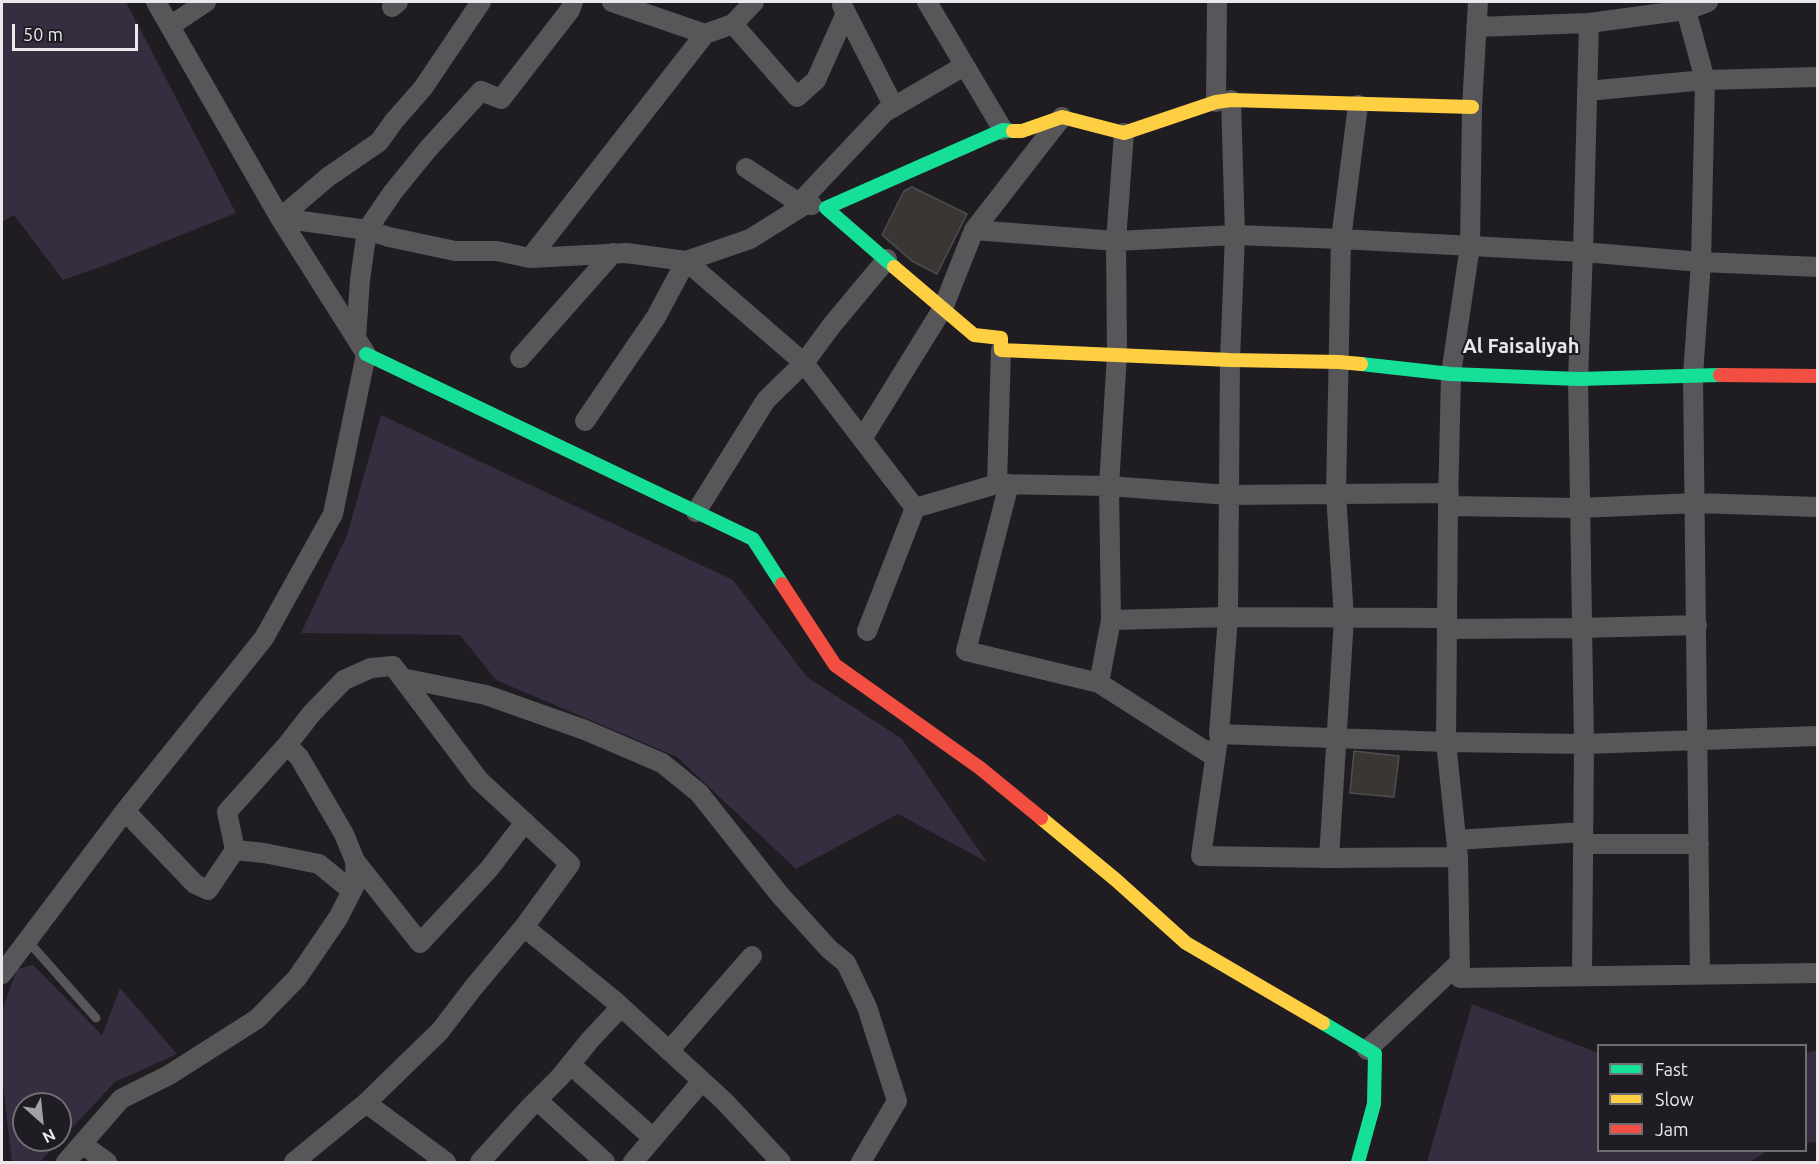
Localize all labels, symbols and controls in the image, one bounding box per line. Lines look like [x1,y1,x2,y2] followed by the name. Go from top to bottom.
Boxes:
[15,12,141,50] scale bar
[23,24,63,44] text: 50 m
[1463,334,1579,358] district label: Al Faisaliyah
[1597,1044,1807,1152] legend
[1655,1059,1688,1079] text: Fast
[1655,1089,1694,1109] text: Slow
[12,1092,72,1152] north arrow
[1655,1119,1689,1139] text: Jam
[40,1126,59,1147] text: N

